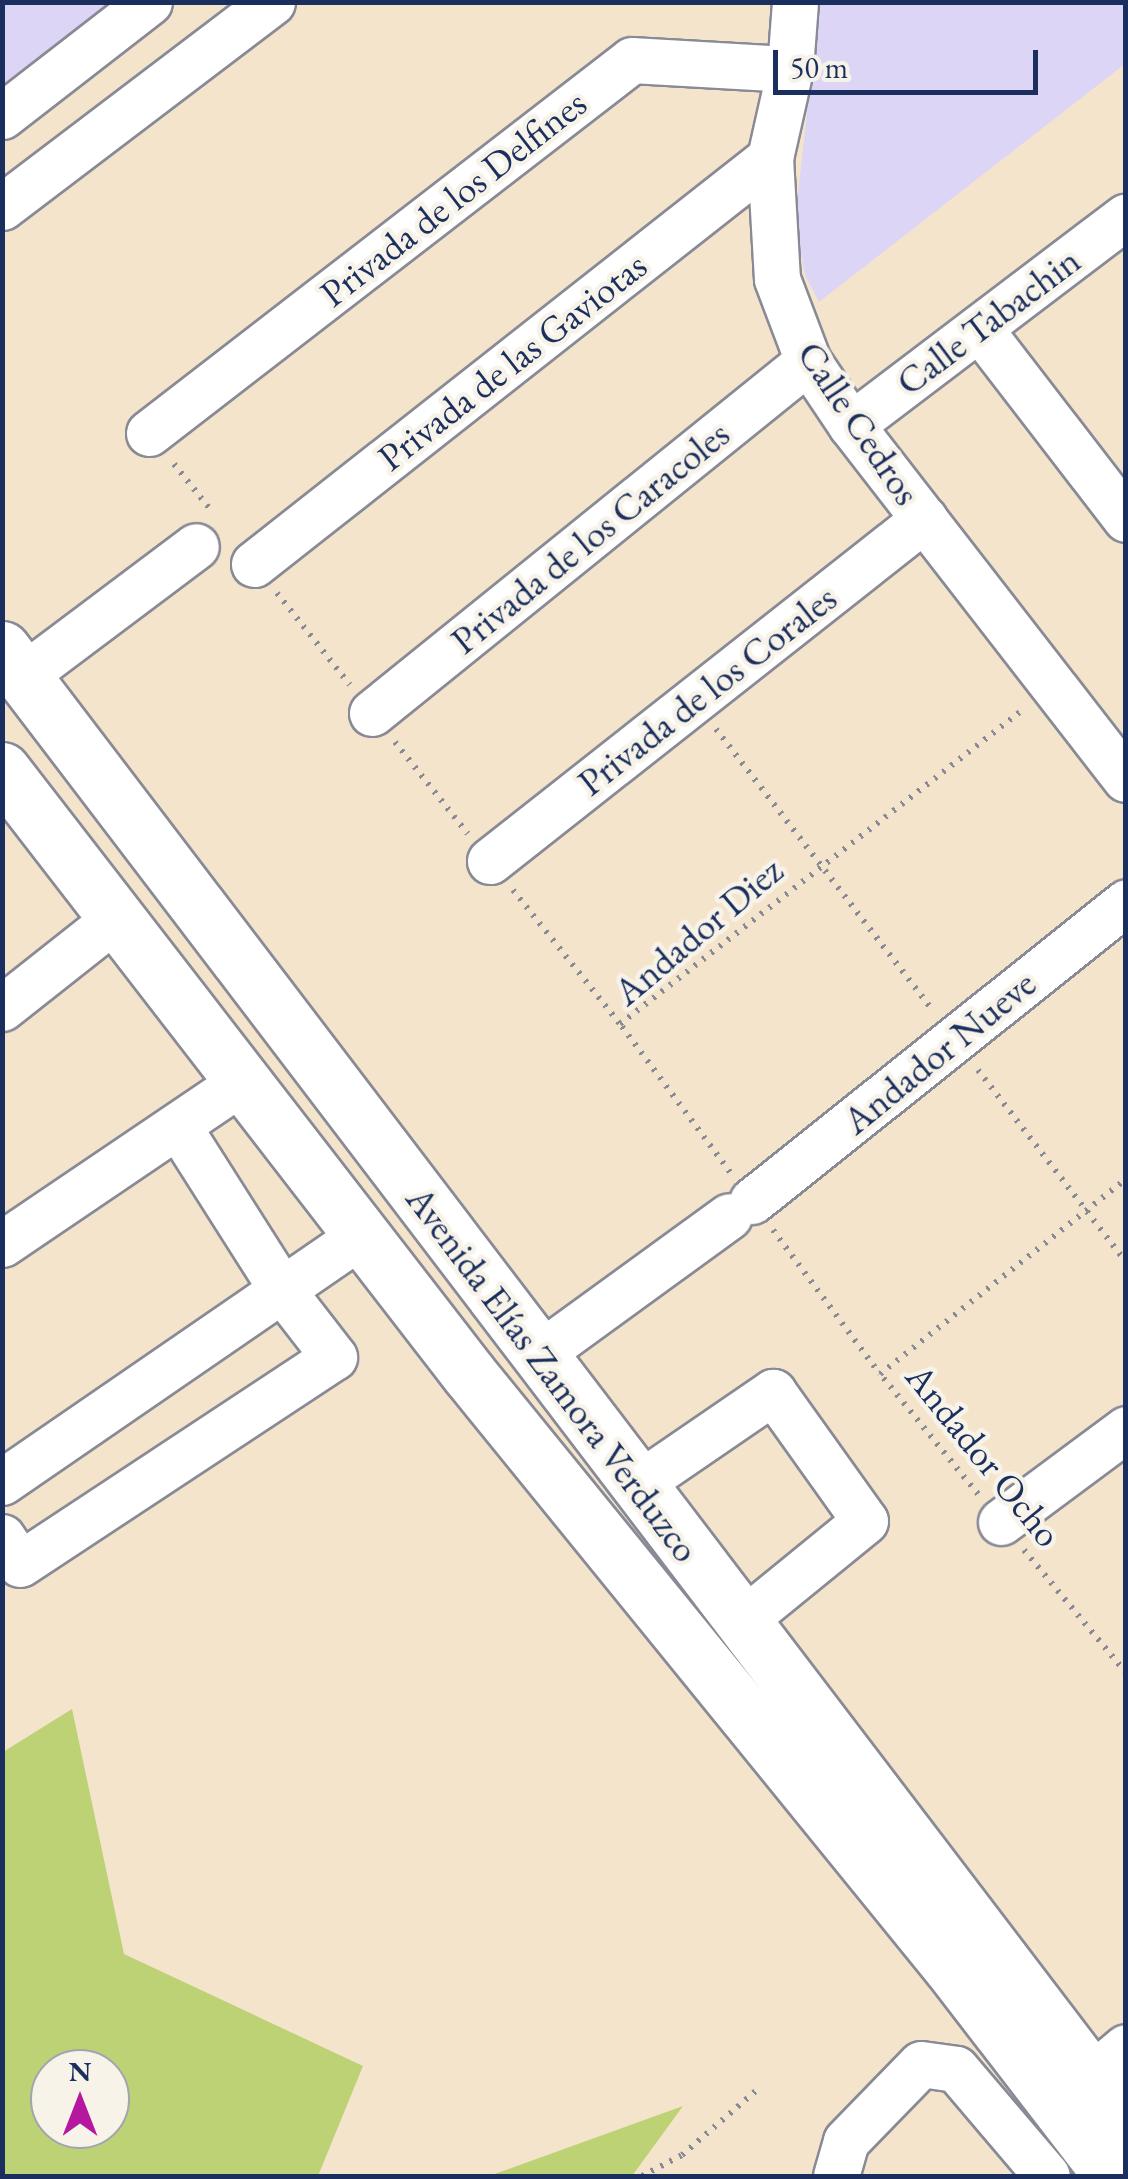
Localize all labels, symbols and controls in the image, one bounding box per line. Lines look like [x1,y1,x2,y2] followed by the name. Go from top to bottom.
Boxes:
[778,30,1043,92] scale bar
[790,48,848,87] text: 50 m
[311,80,595,316] street label: Privada de los Delfines
[887,237,1089,405] street label: Calle Tabachin
[369,242,655,480] street label: Privada de las Gaviotas
[788,333,930,513] street label: Calle Cedros
[442,411,738,663] street label: Privada de los Caracoles
[569,575,845,805] street label: Privada de los Corales
[604,847,792,1015] street label: Andador Diez
[834,960,1044,1144] street label: Andador Nueve
[397,1177,709,1571] street label: Avenida Elías Zamora Verduzco
[896,1354,1072,1556] street label: Andador Ocho
[30,2049,130,2149] north arrow
[69,2053,91,2089] text: N

